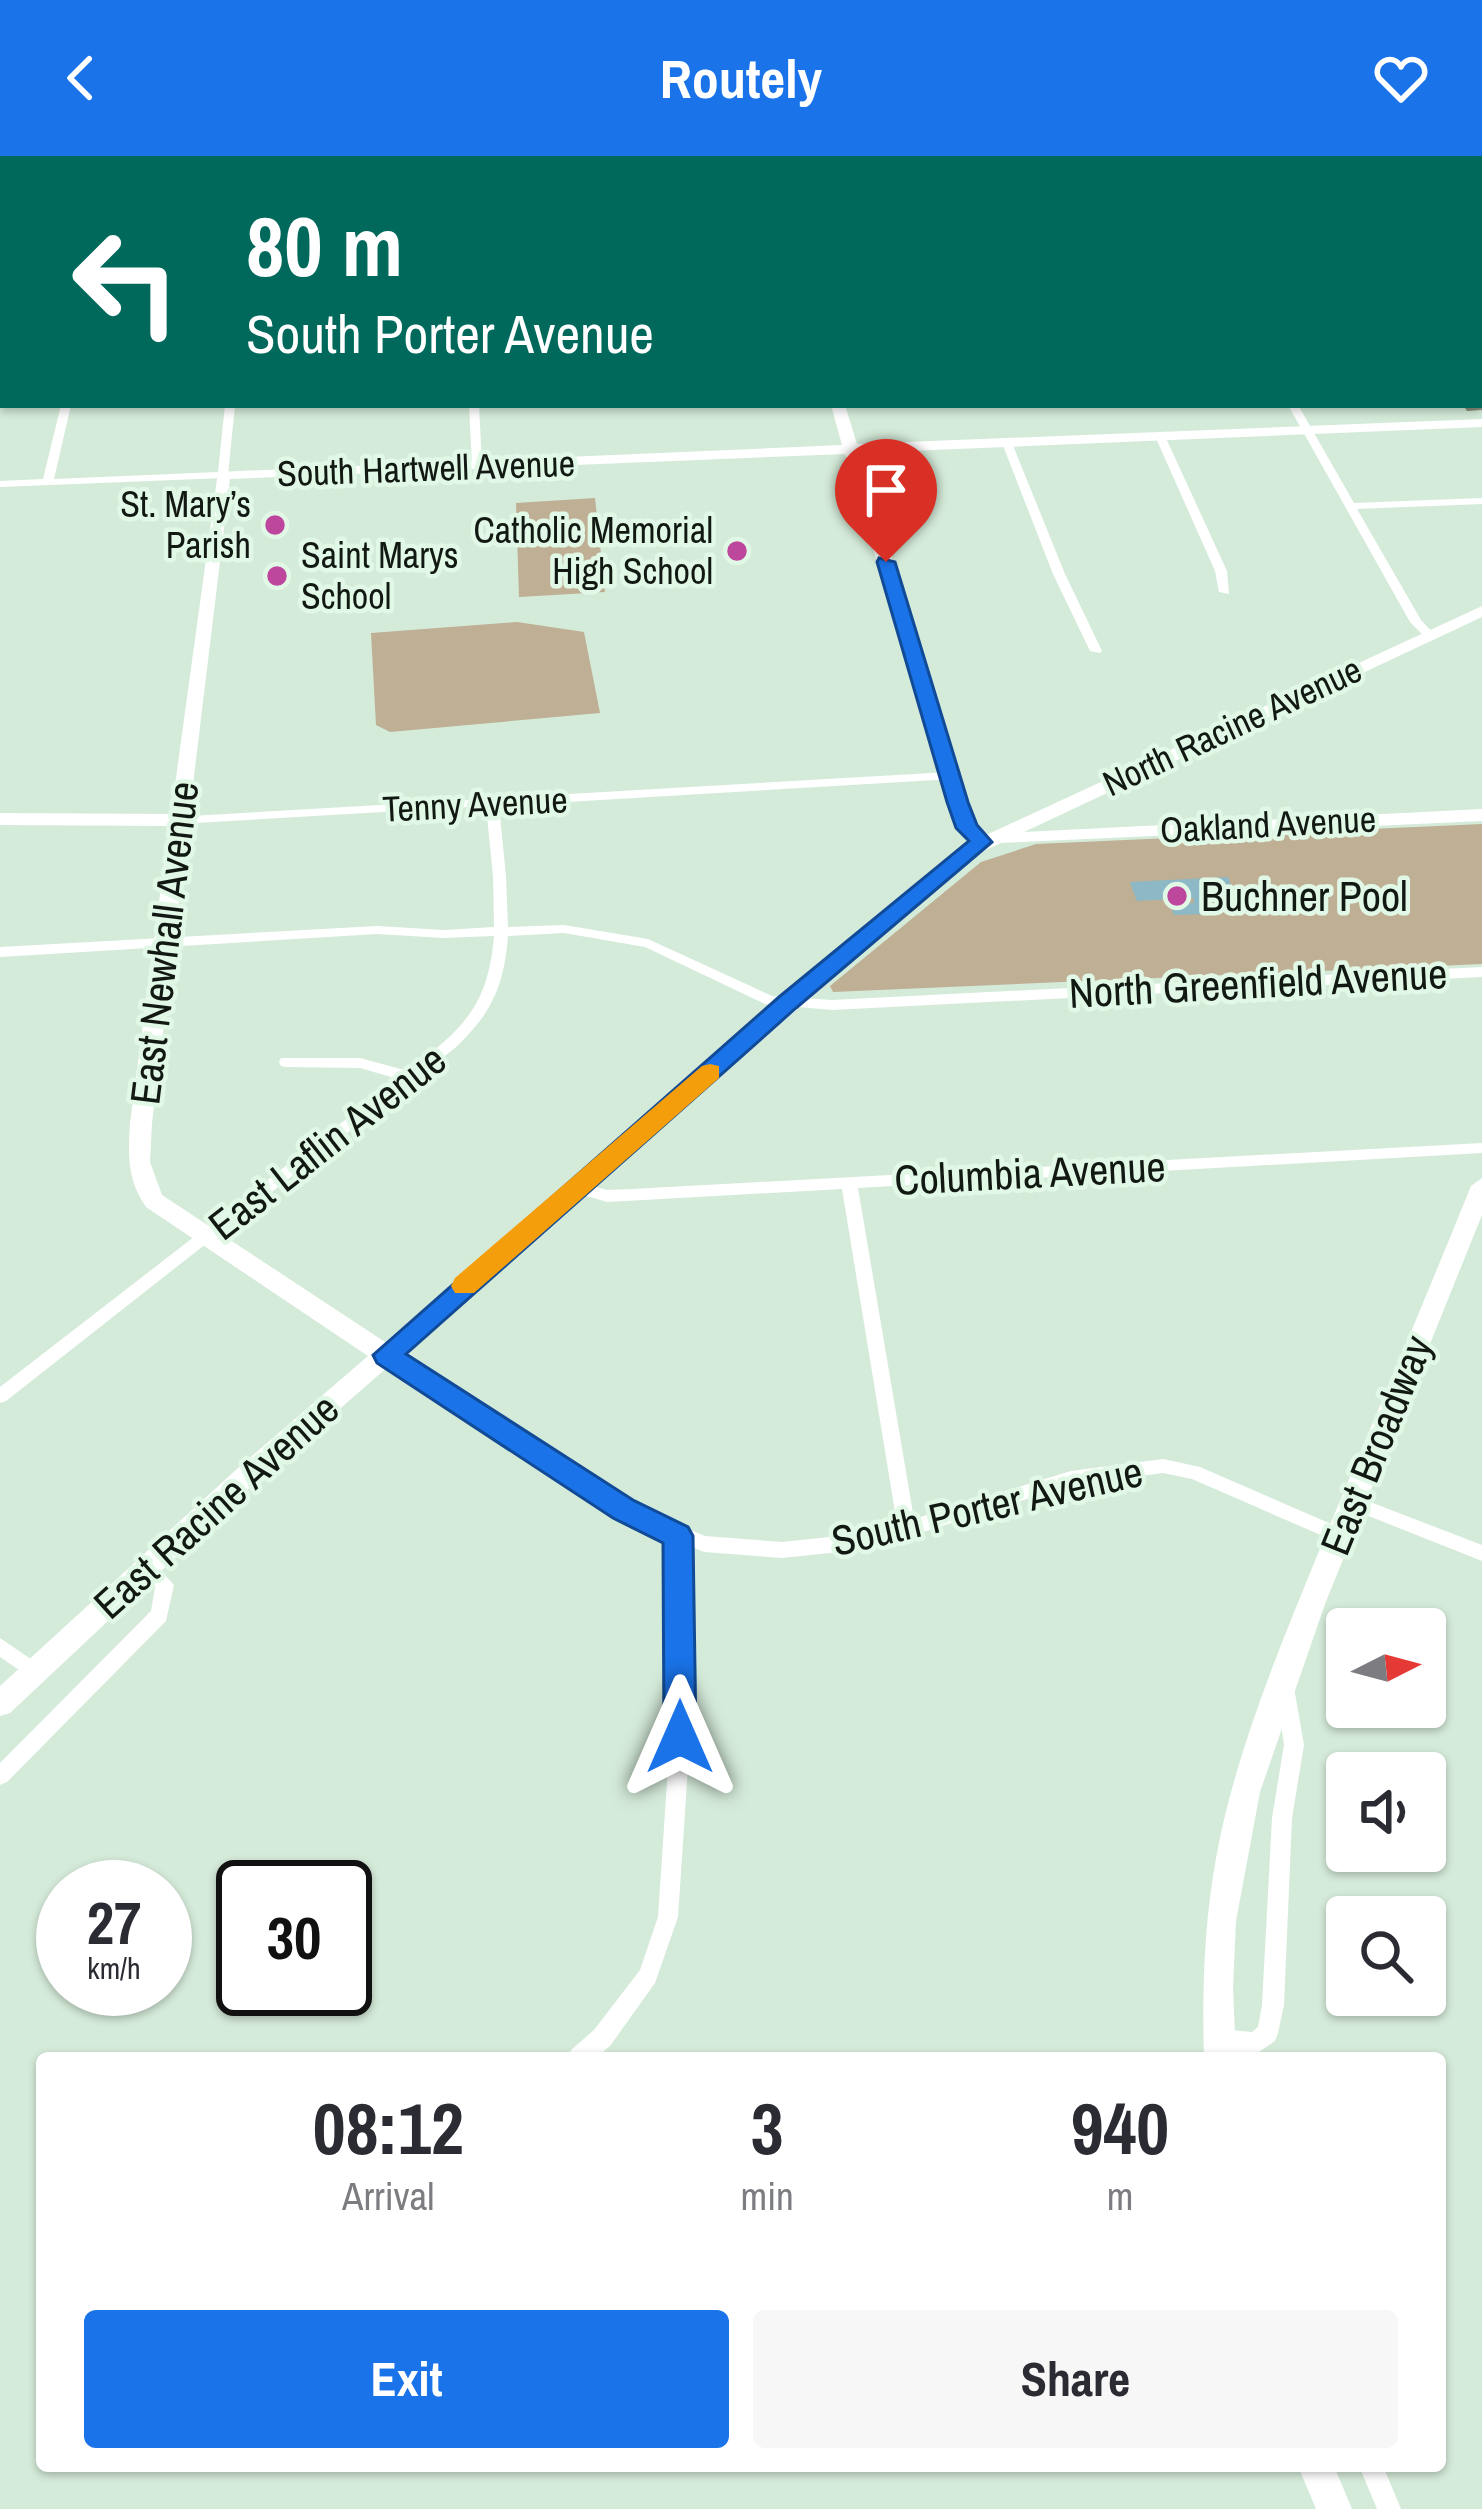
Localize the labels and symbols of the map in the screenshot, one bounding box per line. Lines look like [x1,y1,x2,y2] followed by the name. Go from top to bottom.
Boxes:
[276,439,576,497] street label: South Hartwell Avenue
[835,439,937,562] pin
[120,480,251,569] place label: St. Mary’s Parish
[473,506,713,595] place label: Catholic Memorial High School
[262,512,288,538] marker: St. Mary’s Parish
[301,531,459,620] place label: Saint Marys School
[724,538,750,564] marker: Catholic Memorial High School
[264,563,290,589] marker: Saint Marys School
[1095,645,1369,807] street label: North Racine Avenue
[381,775,569,833] street label: Tenny Avenue
[116,778,212,1108] street label: East Newhall Avenue
[1159,794,1377,854] street label: Oakland Avenue
[1201,868,1408,924] place label: Buchner Pool
[1164,883,1190,909] marker: Buchner Pool
[1068,945,1448,1021] street label: North Greenfield Avenue
[197,1032,457,1252] street label: East Laflin Avenue
[893,1138,1167,1208] street label: Columbia Avenue
[1307,1327,1445,1563] street label: East Broadway
[82,1381,350,1631] street label: East Racine Avenue
[826,1443,1148,1569] street label: South Porter Avenue
[1326,1608,1446,1728] north arrow
[617,1674,743,1800] position arrow
[216,1860,372,2016] speed limit sign: 30

